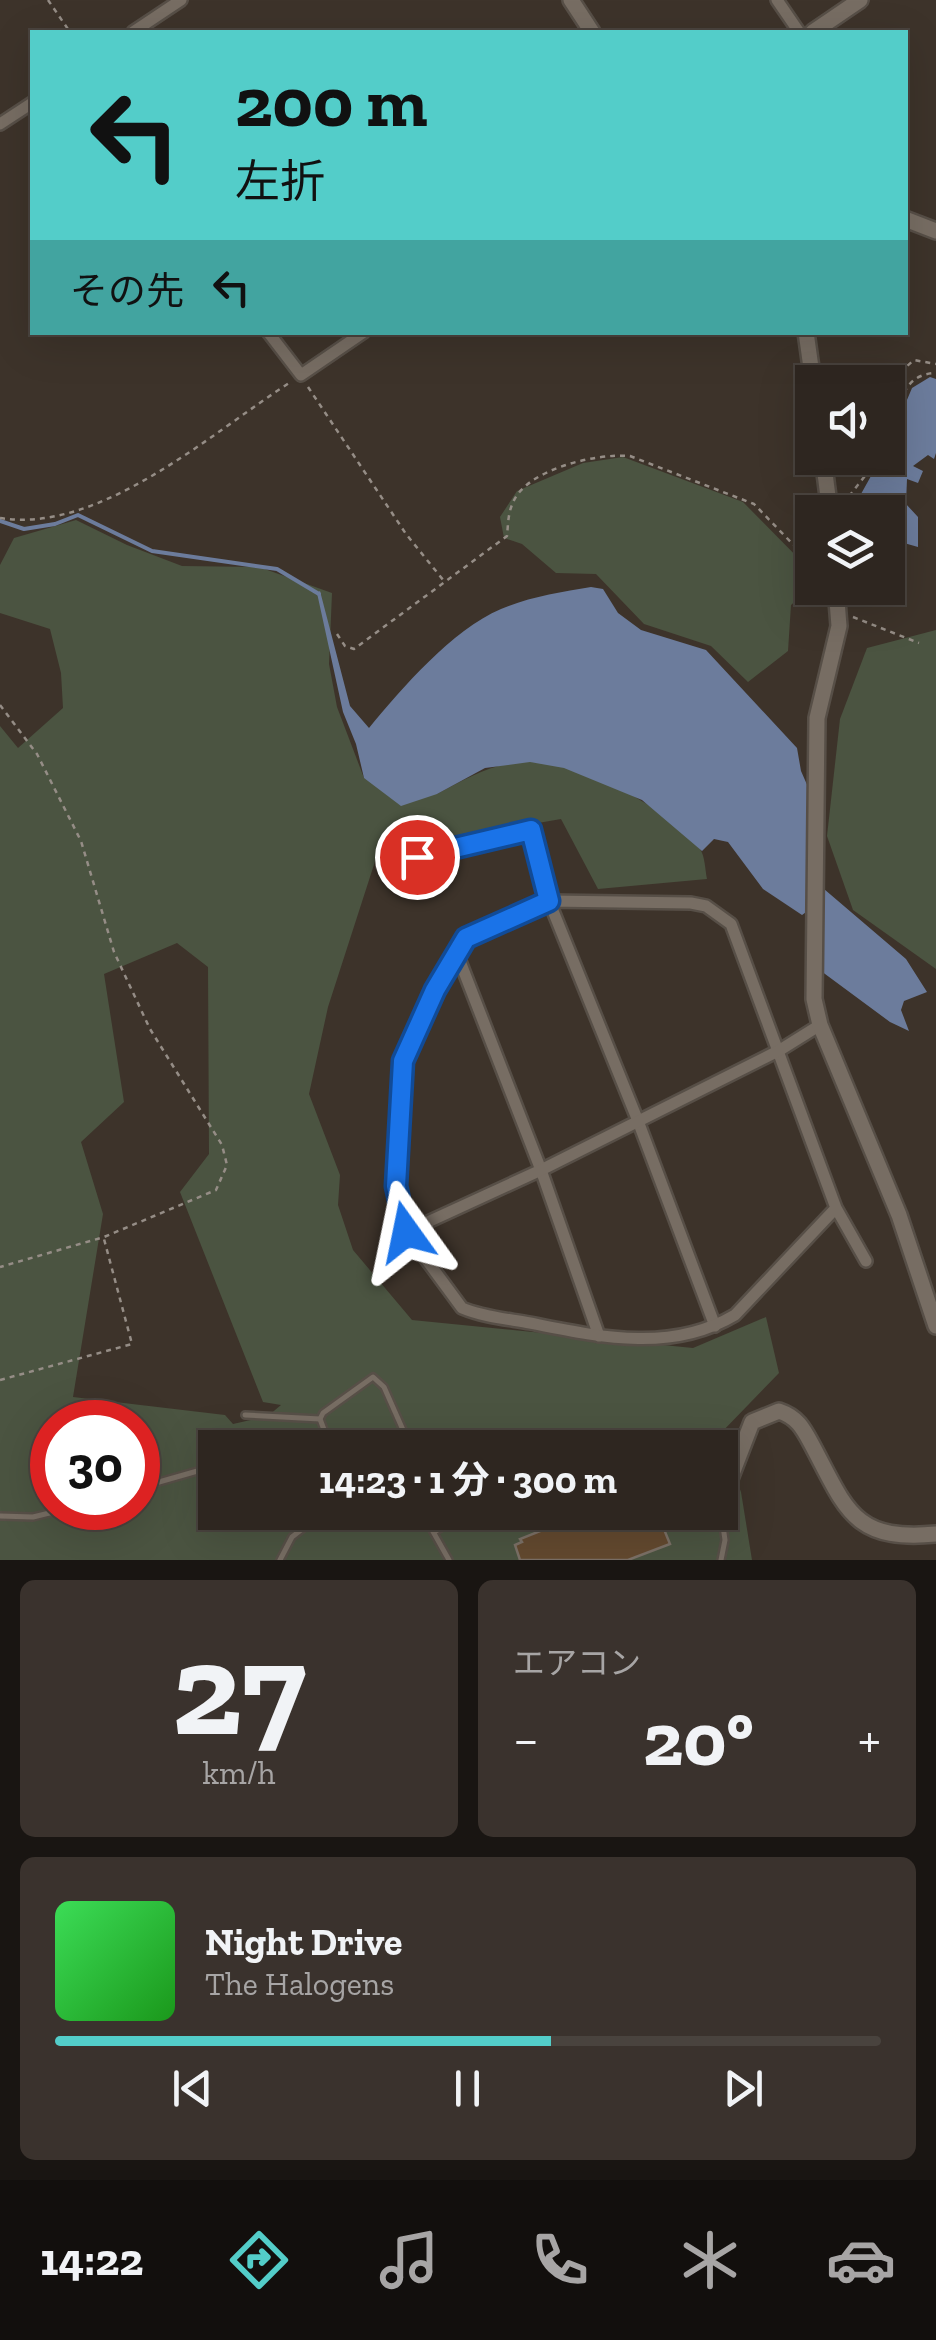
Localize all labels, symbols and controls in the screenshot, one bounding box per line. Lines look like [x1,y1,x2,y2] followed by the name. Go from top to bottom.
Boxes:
[235,60,428,144] text: 200 m
[70,70,200,200] icon: left
[235,155,325,209] text: 左折
[204,260,259,315] icon: left
[70,268,184,314] text: その先
[795,365,905,605] map controls
[795,365,905,475] button: sound
[795,495,905,605] button: layers
[375,815,460,900] pin
[390,830,445,885] icon: arrive
[354,1180,458,1284] position arrow
[30,1400,160,1530] speed limit sign: 30
[319,1457,617,1503] text: 14:23 · 1 分 · 300 m
[172,1611,306,1767] text: 27
[513,1644,641,1682] text: エアコン
[643,1694,754,1784] text: 20°
[513,1706,539,1772] text: −
[858,1706,881,1772] text: +
[202,1754,276,1792] text: km/h
[205,1919,402,1965] text: Night Drive
[205,1965,394,2003] text: The Halogens
[165,2061,220,2116] icon: previous
[440,2061,495,2116] icon: pause
[716,2061,771,2116] icon: next
[224,2225,294,2295] icon: directions
[374,2225,444,2295] icon: music
[525,2225,595,2295] icon: phone
[675,2225,745,2295] icon: climate
[826,2225,896,2295] icon: car
[40,2233,144,2287] text: 14:22

